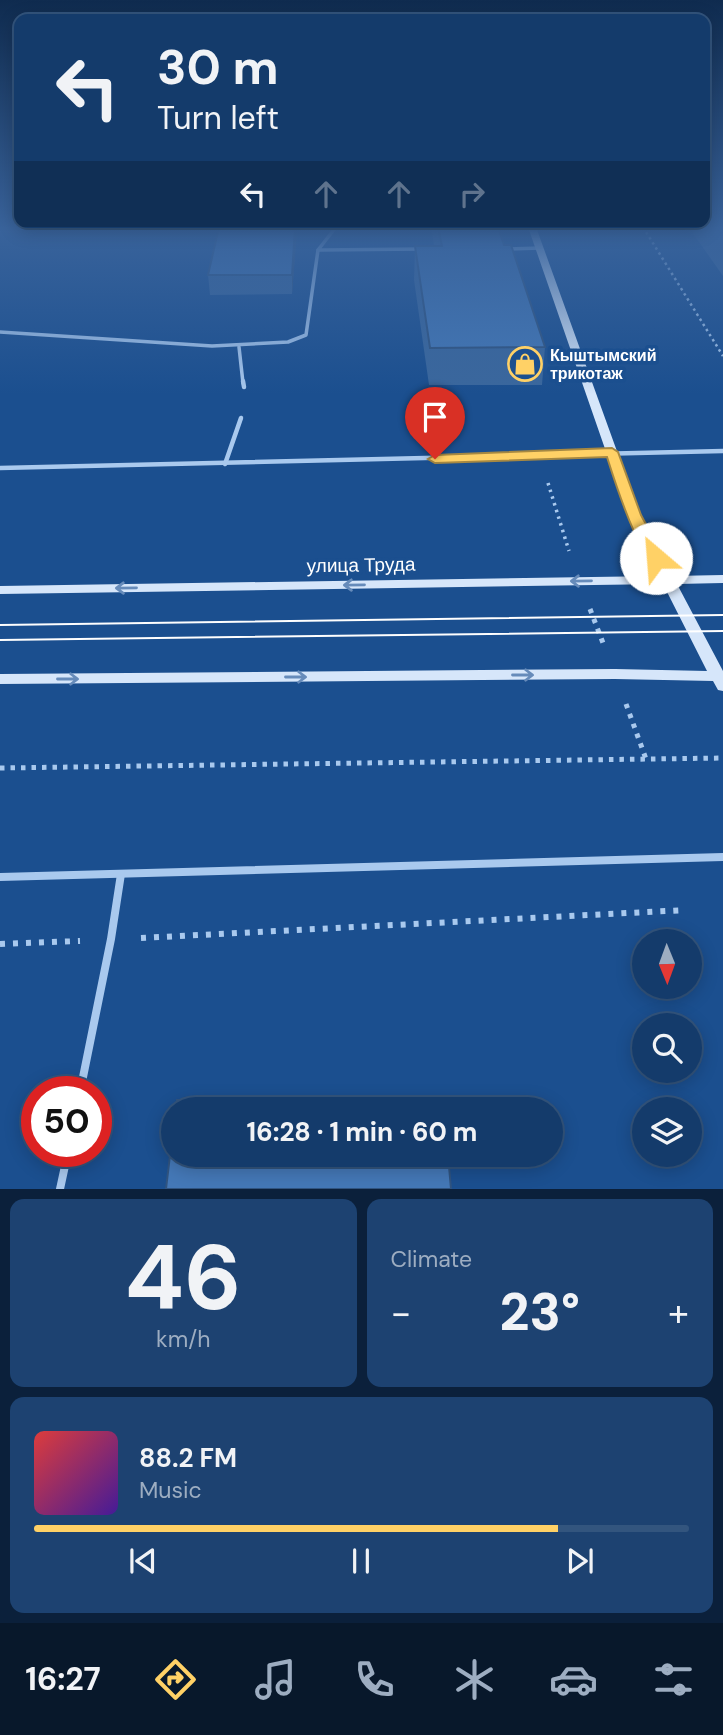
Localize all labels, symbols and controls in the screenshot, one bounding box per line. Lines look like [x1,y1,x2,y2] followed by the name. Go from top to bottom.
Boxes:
[157,35,279,99] text: 30 m
[42,42,133,133] icon: left
[157,97,279,139] text: Turn left
[234,175,272,213] icon: left
[307,175,345,213] icon: ahead
[380,175,418,213] icon: ahead
[453,175,491,213] icon: right
[506,345,544,383] shop icon: Кыштымский трикотаж
[550,345,656,384] place label: Кыштымский трикотаж
[405,387,465,459] pin
[416,398,454,436] icon: arrive
[619,521,693,595] position arrow
[306,552,416,578] street label: улица Труда
[570,575,593,588] one-way arrow
[343,578,366,592] one-way arrow
[115,581,138,595] one-way arrow
[511,668,534,682] one-way arrow
[284,670,307,684] one-way arrow
[56,672,79,686] one-way arrow
[632,929,702,999] north arrow
[632,929,702,1167] map controls
[632,1013,702,1083] button: search
[21,1076,112,1167] speed limit sign: 50
[632,1097,702,1167] button: layers
[247,1115,477,1149] text: 16:28 · 1 min · 60 m
[125,1219,242,1337] text: 46
[391,1244,472,1274] text: Climate
[500,1278,580,1346] text: 23°
[391,1288,411,1338] text: −
[668,1288,689,1338] text: +
[156,1324,210,1354] text: km/h
[139,1441,237,1475] text: 88.2 FM
[139,1475,202,1505] text: Music
[124,1542,162,1580] icon: previous
[342,1542,380,1580] icon: pause
[561,1542,599,1580] icon: next
[151,1655,200,1704] icon: directions
[251,1655,300,1704] icon: music
[350,1655,399,1704] icon: phone
[450,1655,499,1704] icon: climate
[549,1655,598,1704] icon: car
[649,1655,698,1704] icon: filters
[25,1658,101,1700] text: 16:27

